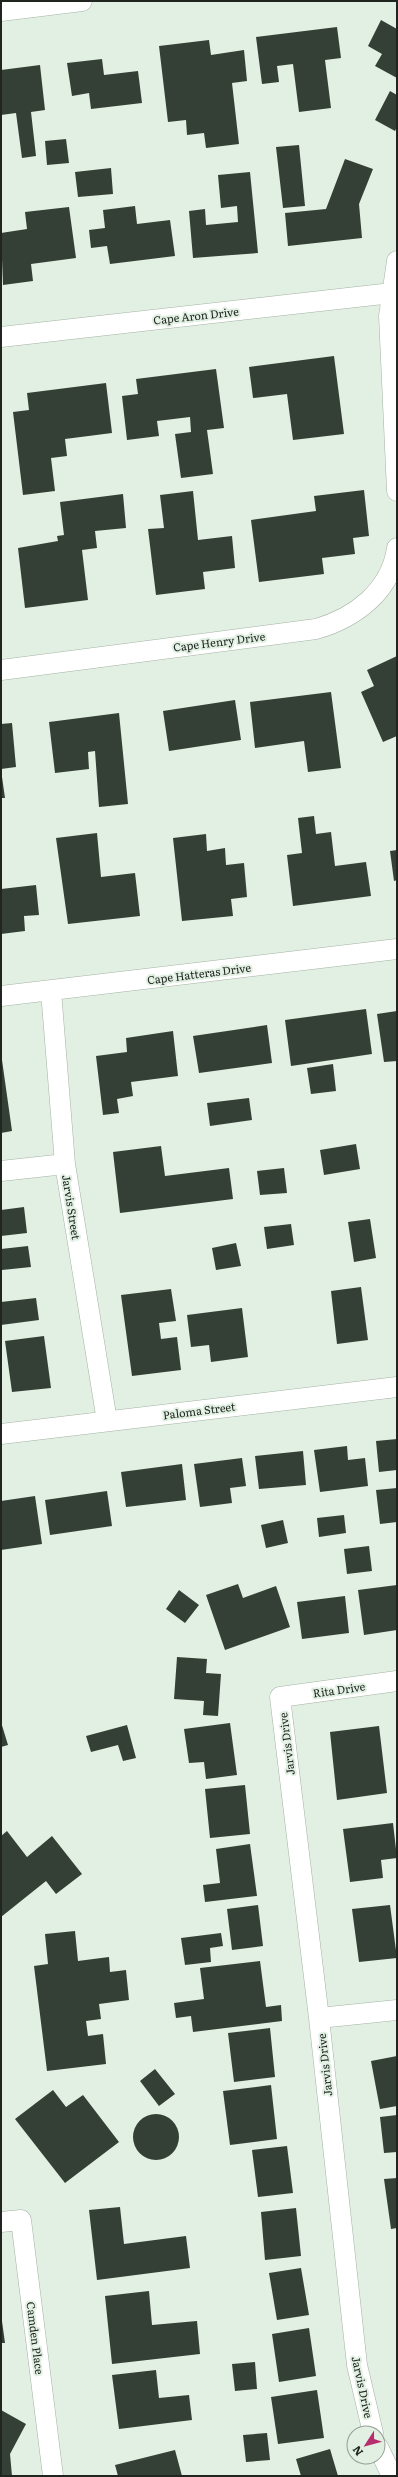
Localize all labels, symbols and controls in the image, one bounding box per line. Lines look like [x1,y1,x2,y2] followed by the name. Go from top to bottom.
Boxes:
[153,303,240,327] street label: Cape Aron Drive
[172,627,266,655] street label: Cape Henry Drive
[146,959,252,987] street label: Cape Hatteras Drive
[59,1173,85,1241] street label: Jarvis Street
[162,1398,237,1422] street label: Paloma Street
[312,1677,366,1701] street label: Rita Drive
[274,1711,298,1776] street label: Jarvis Drive
[313,2033,335,2097] street label: Jarvis Drive
[24,2301,48,2375] street label: Camden Place
[349,2355,377,2420] street label: Jarvis Drive
[346,2425,386,2465] north arrow
[348,2443,366,2460] text: N

